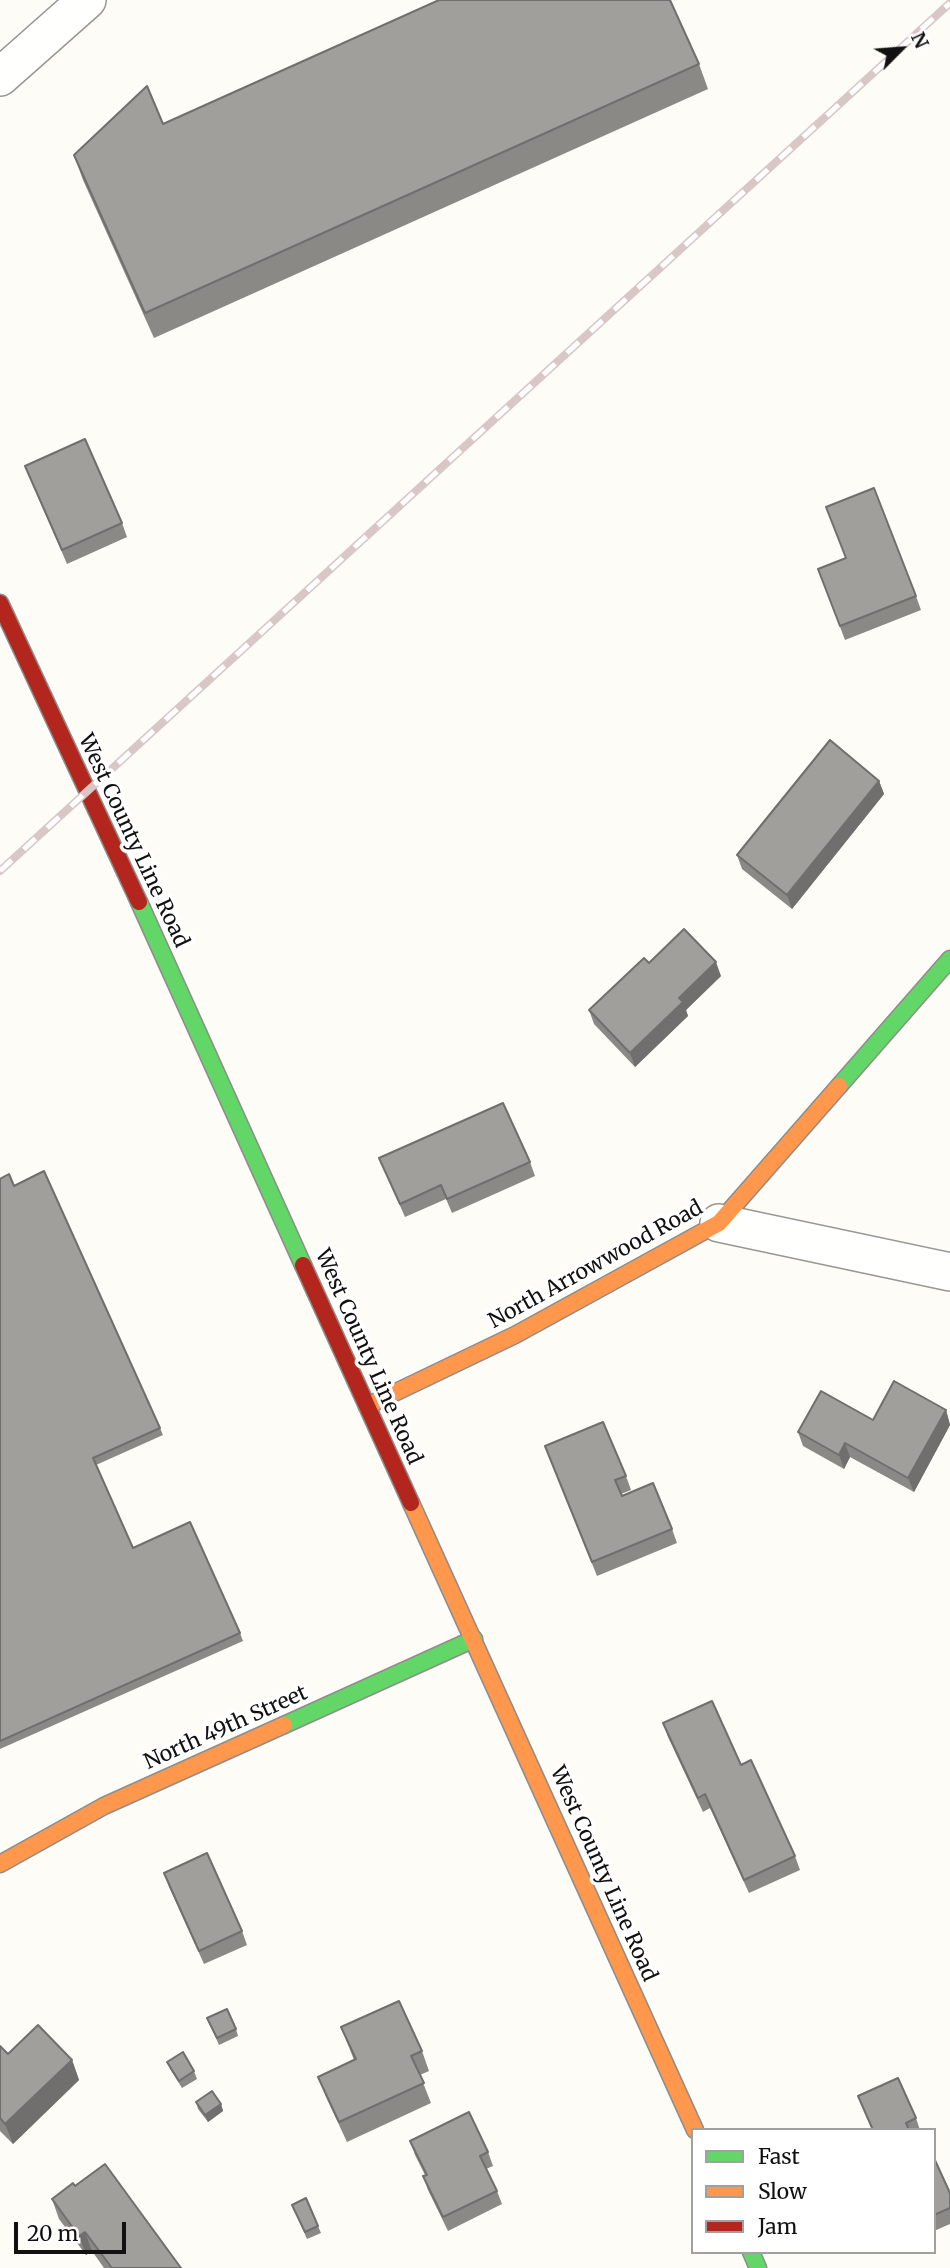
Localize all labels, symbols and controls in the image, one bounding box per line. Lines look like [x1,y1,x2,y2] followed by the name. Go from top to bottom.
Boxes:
[866,14,936,84] north arrow
[906,28,934,52] text: N
[72,730,194,952] street label: West County Line Road
[485,1196,707,1334] street label: North Arrowwood Road
[309,1245,427,1469] street label: West County Line Road
[140,1681,312,1775] street label: North 49th Street
[544,1762,662,1986] street label: West County Line Road
[691,2128,936,2254] legend
[758,2143,800,2170] text: Fast
[758,2178,807,2205] text: Slow
[18,2208,130,2252] scale bar
[758,2213,797,2240] text: Jam
[27,2220,78,2247] text: 20 m

